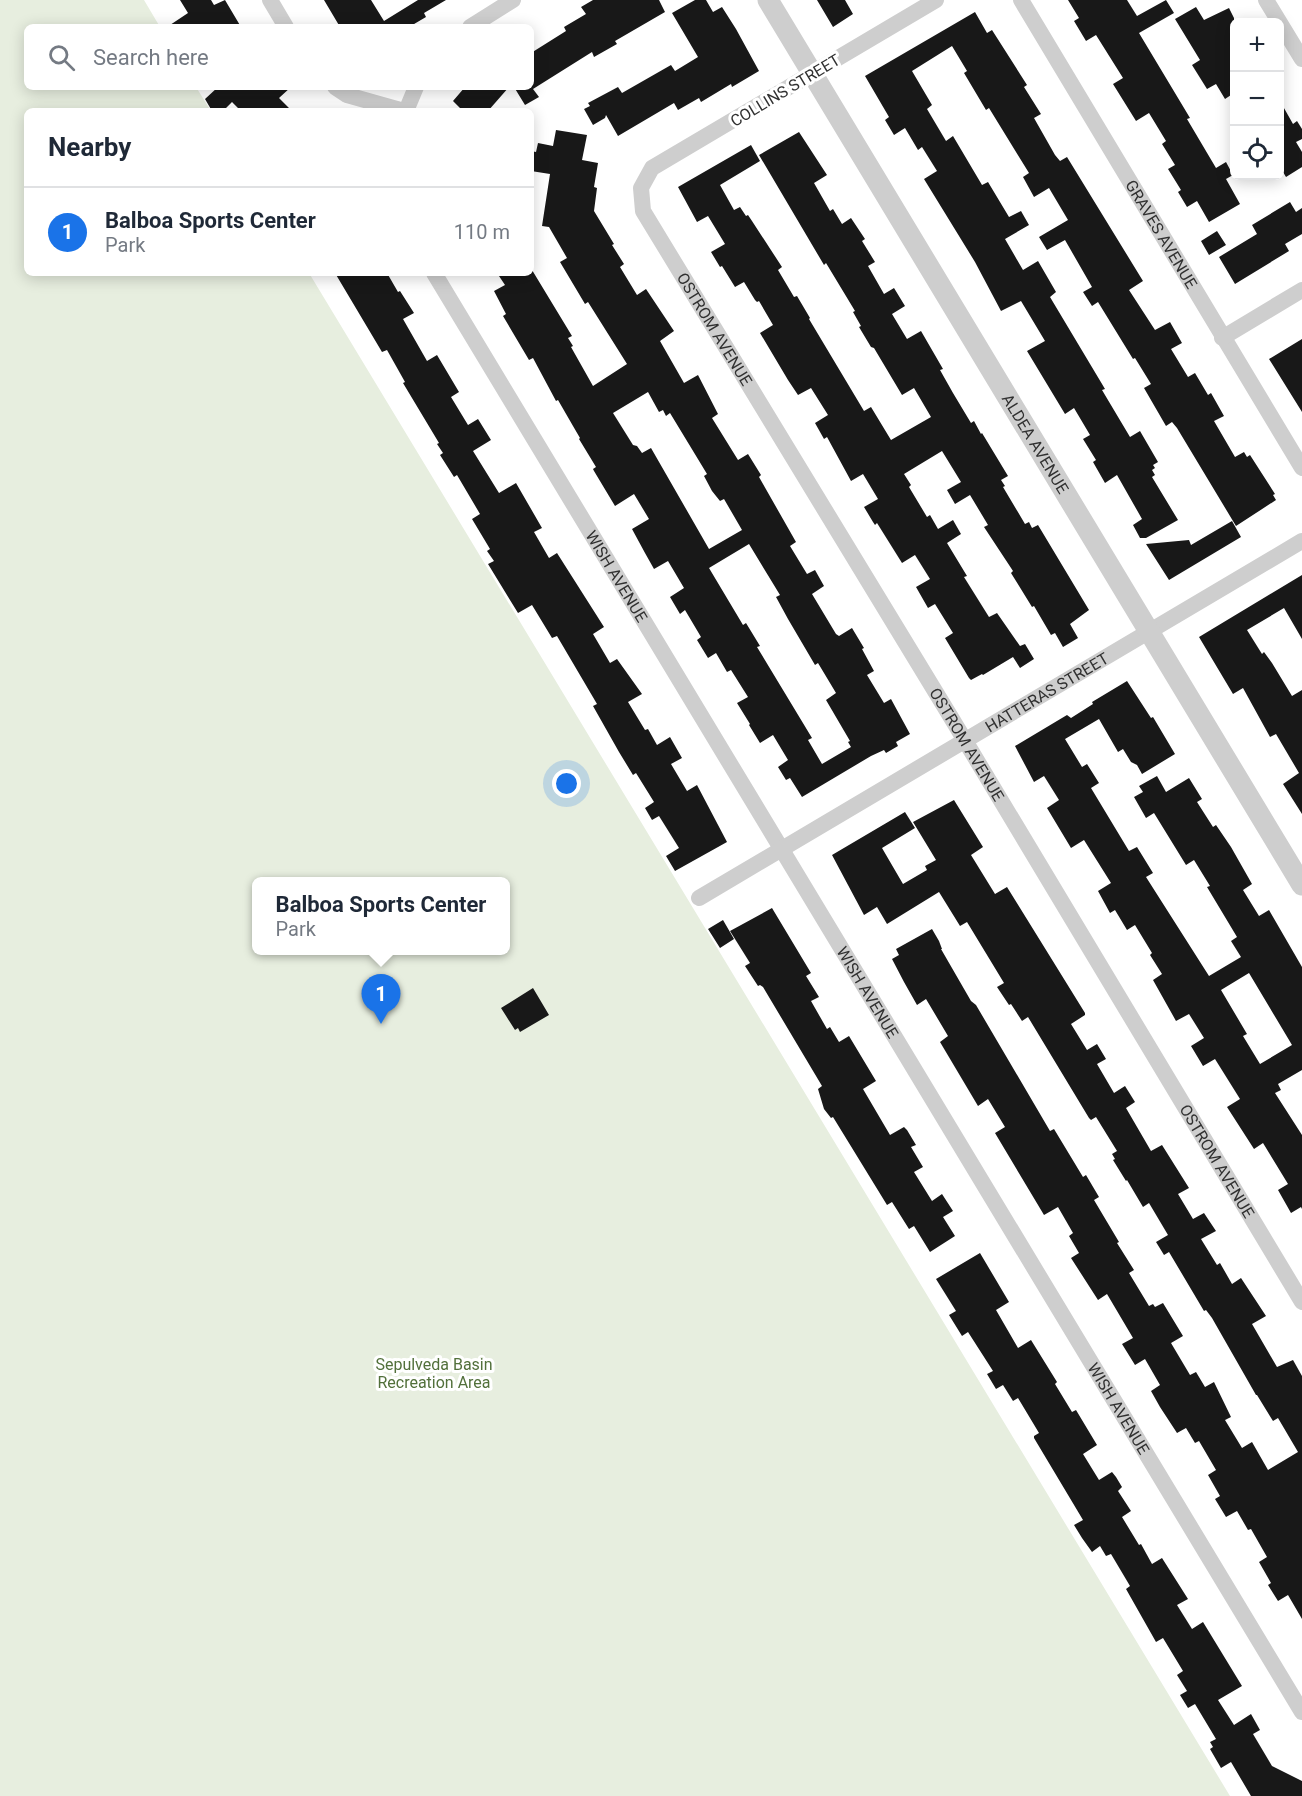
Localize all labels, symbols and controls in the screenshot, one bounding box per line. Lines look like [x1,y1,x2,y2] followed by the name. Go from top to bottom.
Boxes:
[1230,18,1284,180] map controls
[1230,18,1284,72] button: +
[24,24,534,90] search box
[45,41,78,74] icon: search
[93,45,209,70] text: Search here
[727,50,844,131] street label: COLLINS STREET
[1230,72,1284,126] button: −
[1230,126,1284,180] button: locate
[48,132,131,162] text: Nearby
[1121,177,1201,292] street label: GRAVES AVENUE
[105,208,316,233] text: Balboa Sports Center
[62,220,73,244] text: 1
[454,220,510,244] text: 110 m
[105,233,145,257] text: Park
[673,269,756,389] street label: OSTROM AVENUE
[998,390,1073,497] street label: ALDEA AVENUE
[582,527,651,626] street label: WISH AVENUE
[982,649,1112,736] street label: HATTERAS STREET
[925,685,1008,805] street label: OSTROM AVENUE
[552,769,581,798] your location
[252,877,510,955] popup
[276,892,486,917] text: Balboa Sports Center
[276,917,316,941] text: Park
[833,943,902,1042] street label: WISH AVENUE
[362,974,400,1024] pin: 1
[1176,1101,1258,1221] street label: OSTROM AVENUE
[375,1355,493,1392] park label: Sepulveda Basin Recreation Area
[1084,1360,1153,1458] street label: WISH AVENUE

